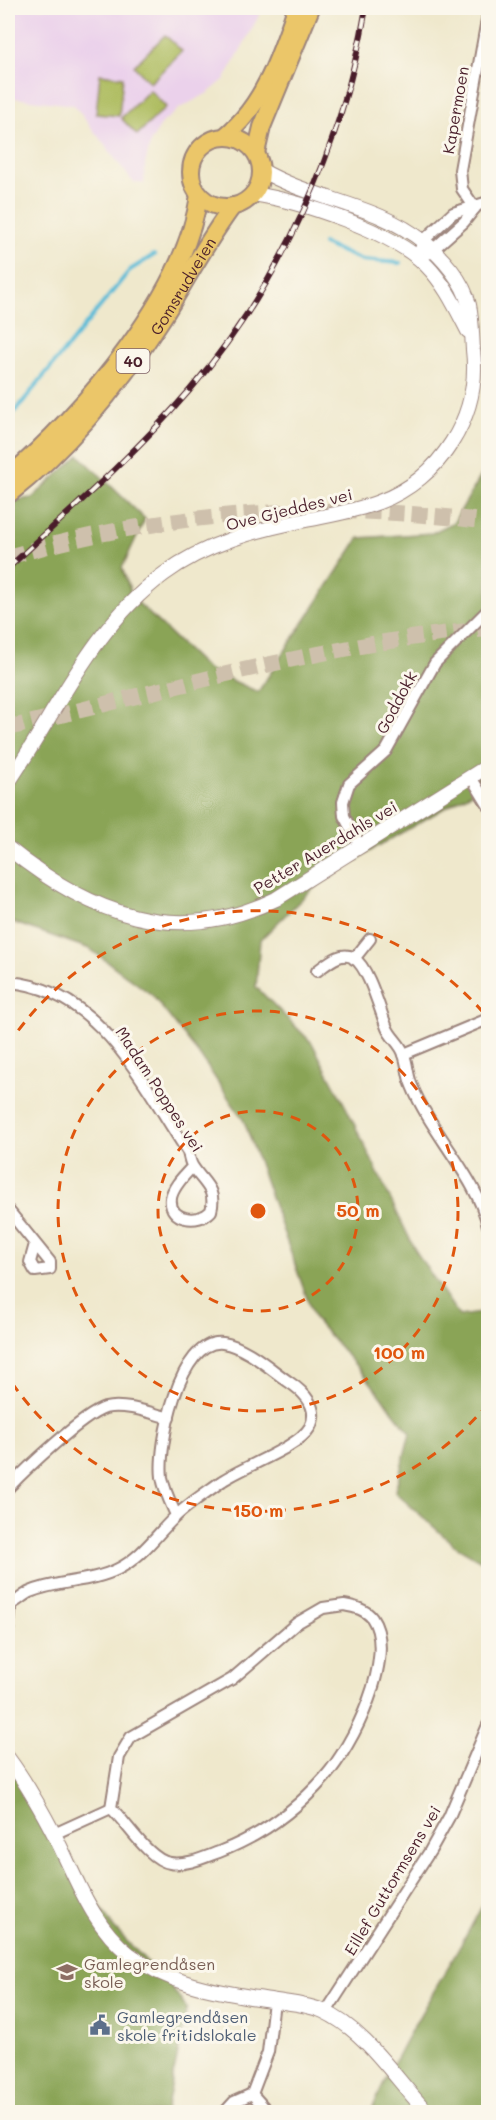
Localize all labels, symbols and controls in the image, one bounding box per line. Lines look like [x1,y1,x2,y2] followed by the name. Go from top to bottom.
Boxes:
[437,65,473,155] street label: Kapermoen
[144,233,220,339] street label: Gomsrudveien
[116,349,150,373] road number: 40
[224,483,354,535] street label: Ove Gjeddes vei
[371,667,421,737] street label: Goddokk
[249,796,401,898] street label: Petter Auerdahls vei
[111,1022,209,1156] street label: Madam Poppes vei
[337,1198,379,1222] text: 50 m
[248,1201,268,1221] centre of rings
[373,1340,425,1364] text: 100 m
[233,1498,283,1522] text: 150 m
[339,1801,445,1959] street label: Eillef Guttormsens vei
[84,1953,215,1992] place label: Gamlegrendåsen skole
[55,1960,79,1984] school or university icon: Gamlegrendåsen skole
[117,2006,257,2045] place label: Gamlegrendåsen skole fritidslokale
[88,2013,112,2037] public building icon: Gamlegrendåsen skole fritidslokale

